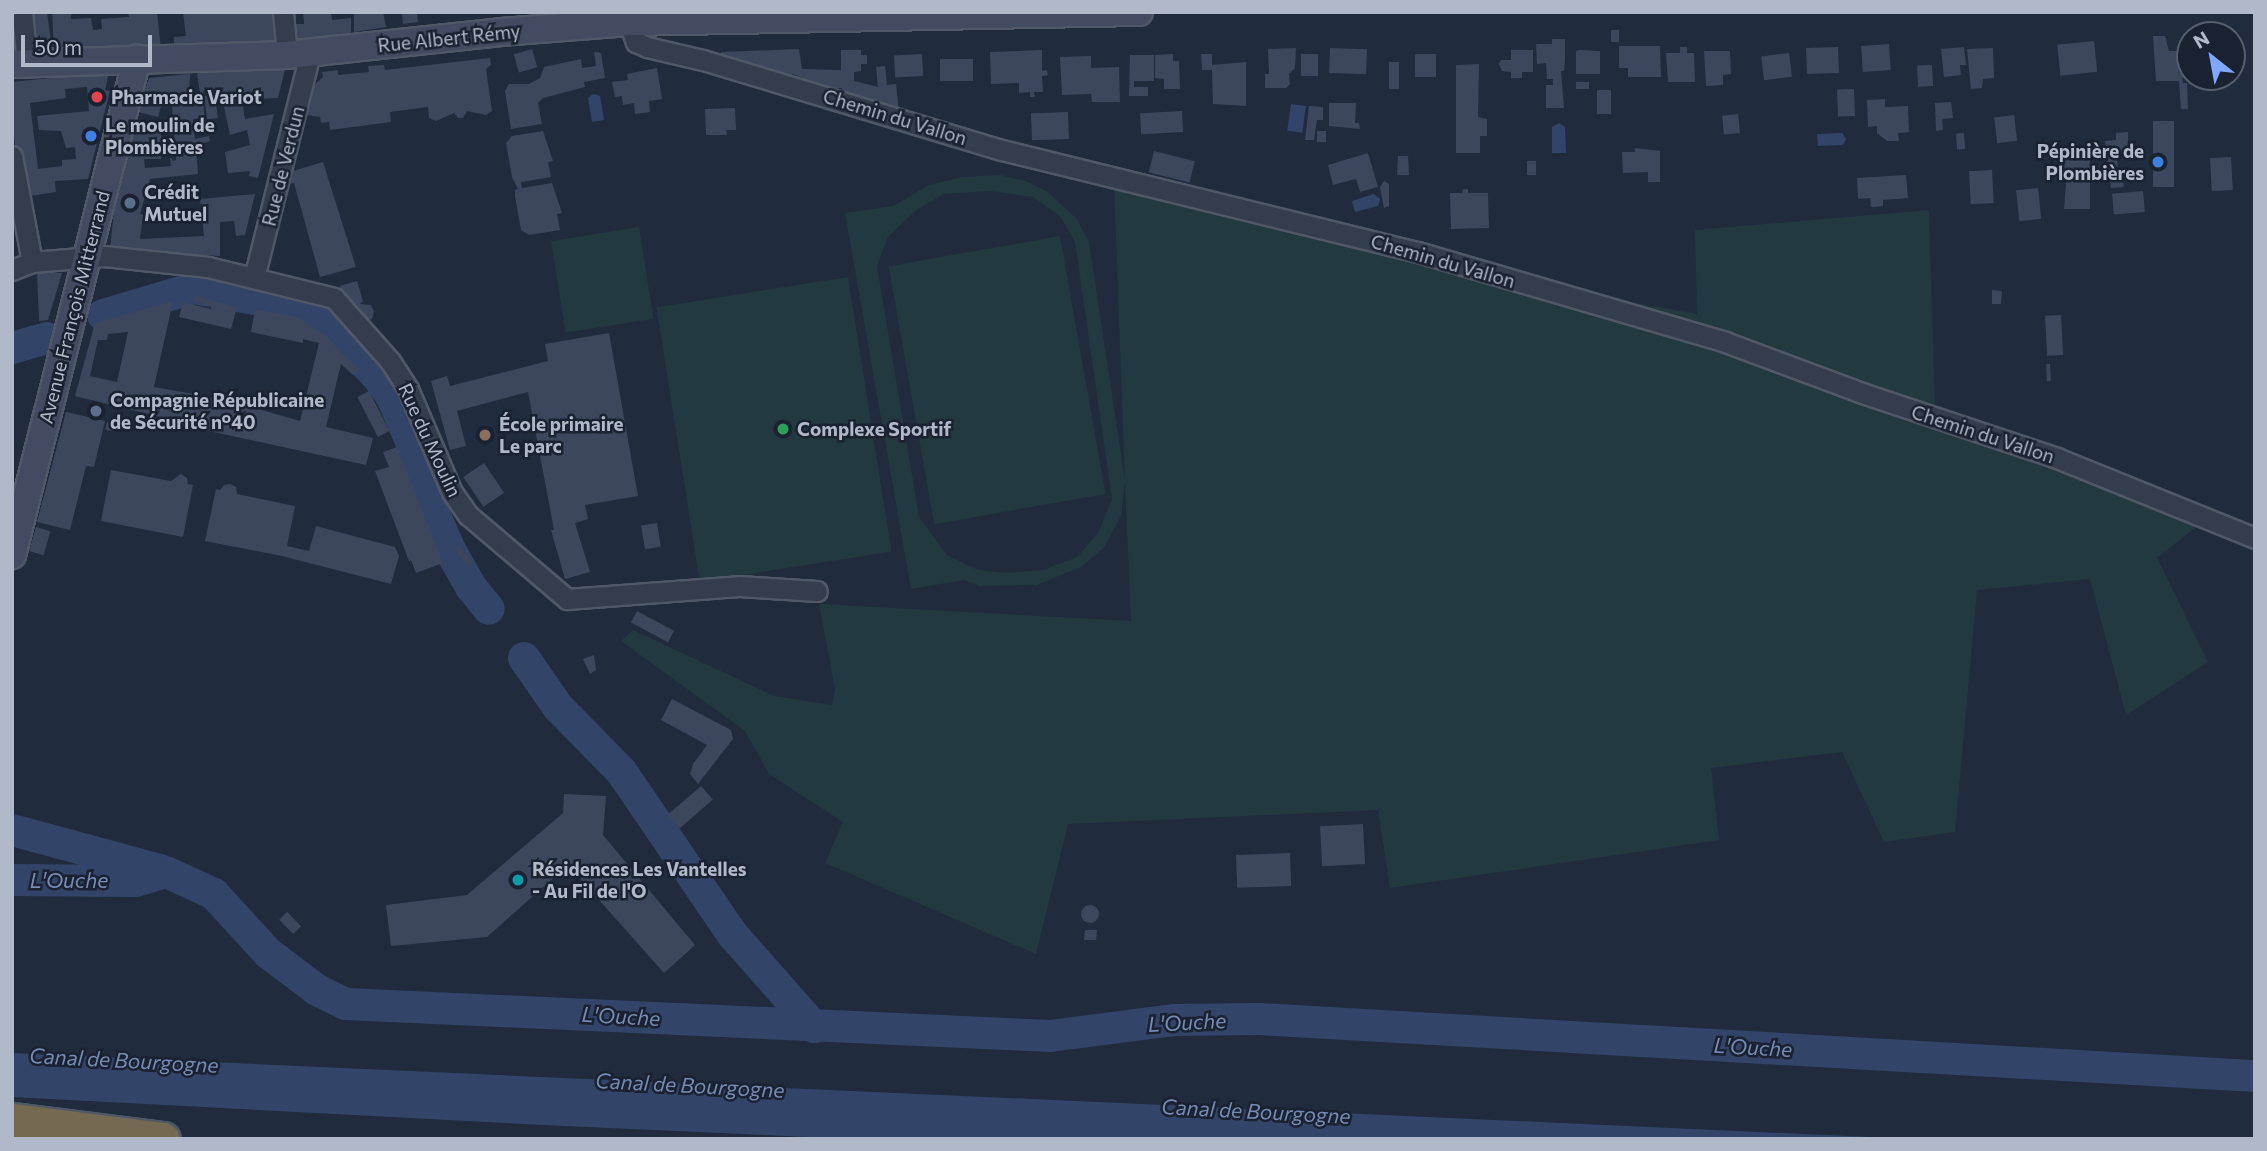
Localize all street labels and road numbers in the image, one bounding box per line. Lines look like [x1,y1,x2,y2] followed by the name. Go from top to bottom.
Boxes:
[376,19,522,57] street label: Rue Albert Rémy
[820,84,970,150] street label: Chemin du Vallon
[257,104,309,228] street label: Rue de Verdun
[34,188,114,426] street label: Avenue François Mitterrand
[1368,230,1518,292] street label: Chemin du Vallon
[394,380,466,500] street label: Rue du Moulin
[1909,400,2057,468] street label: Chemin du Vallon

